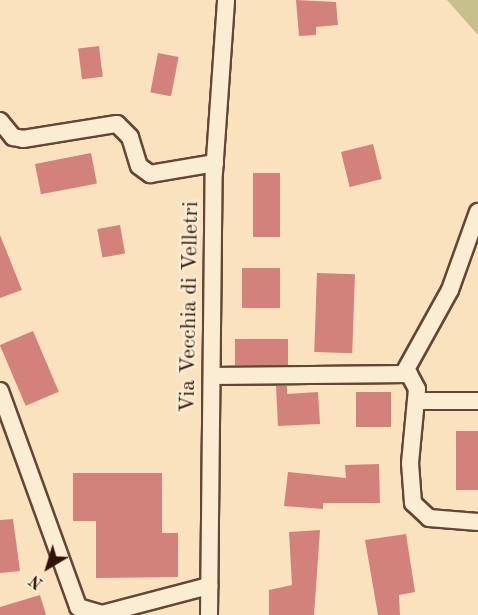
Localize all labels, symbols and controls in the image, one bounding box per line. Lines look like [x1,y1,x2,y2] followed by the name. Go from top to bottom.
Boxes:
[175,201,205,413] street label: Via Vecchia di Velletri
[18,537,78,597] north arrow
[27,571,47,591] text: N

